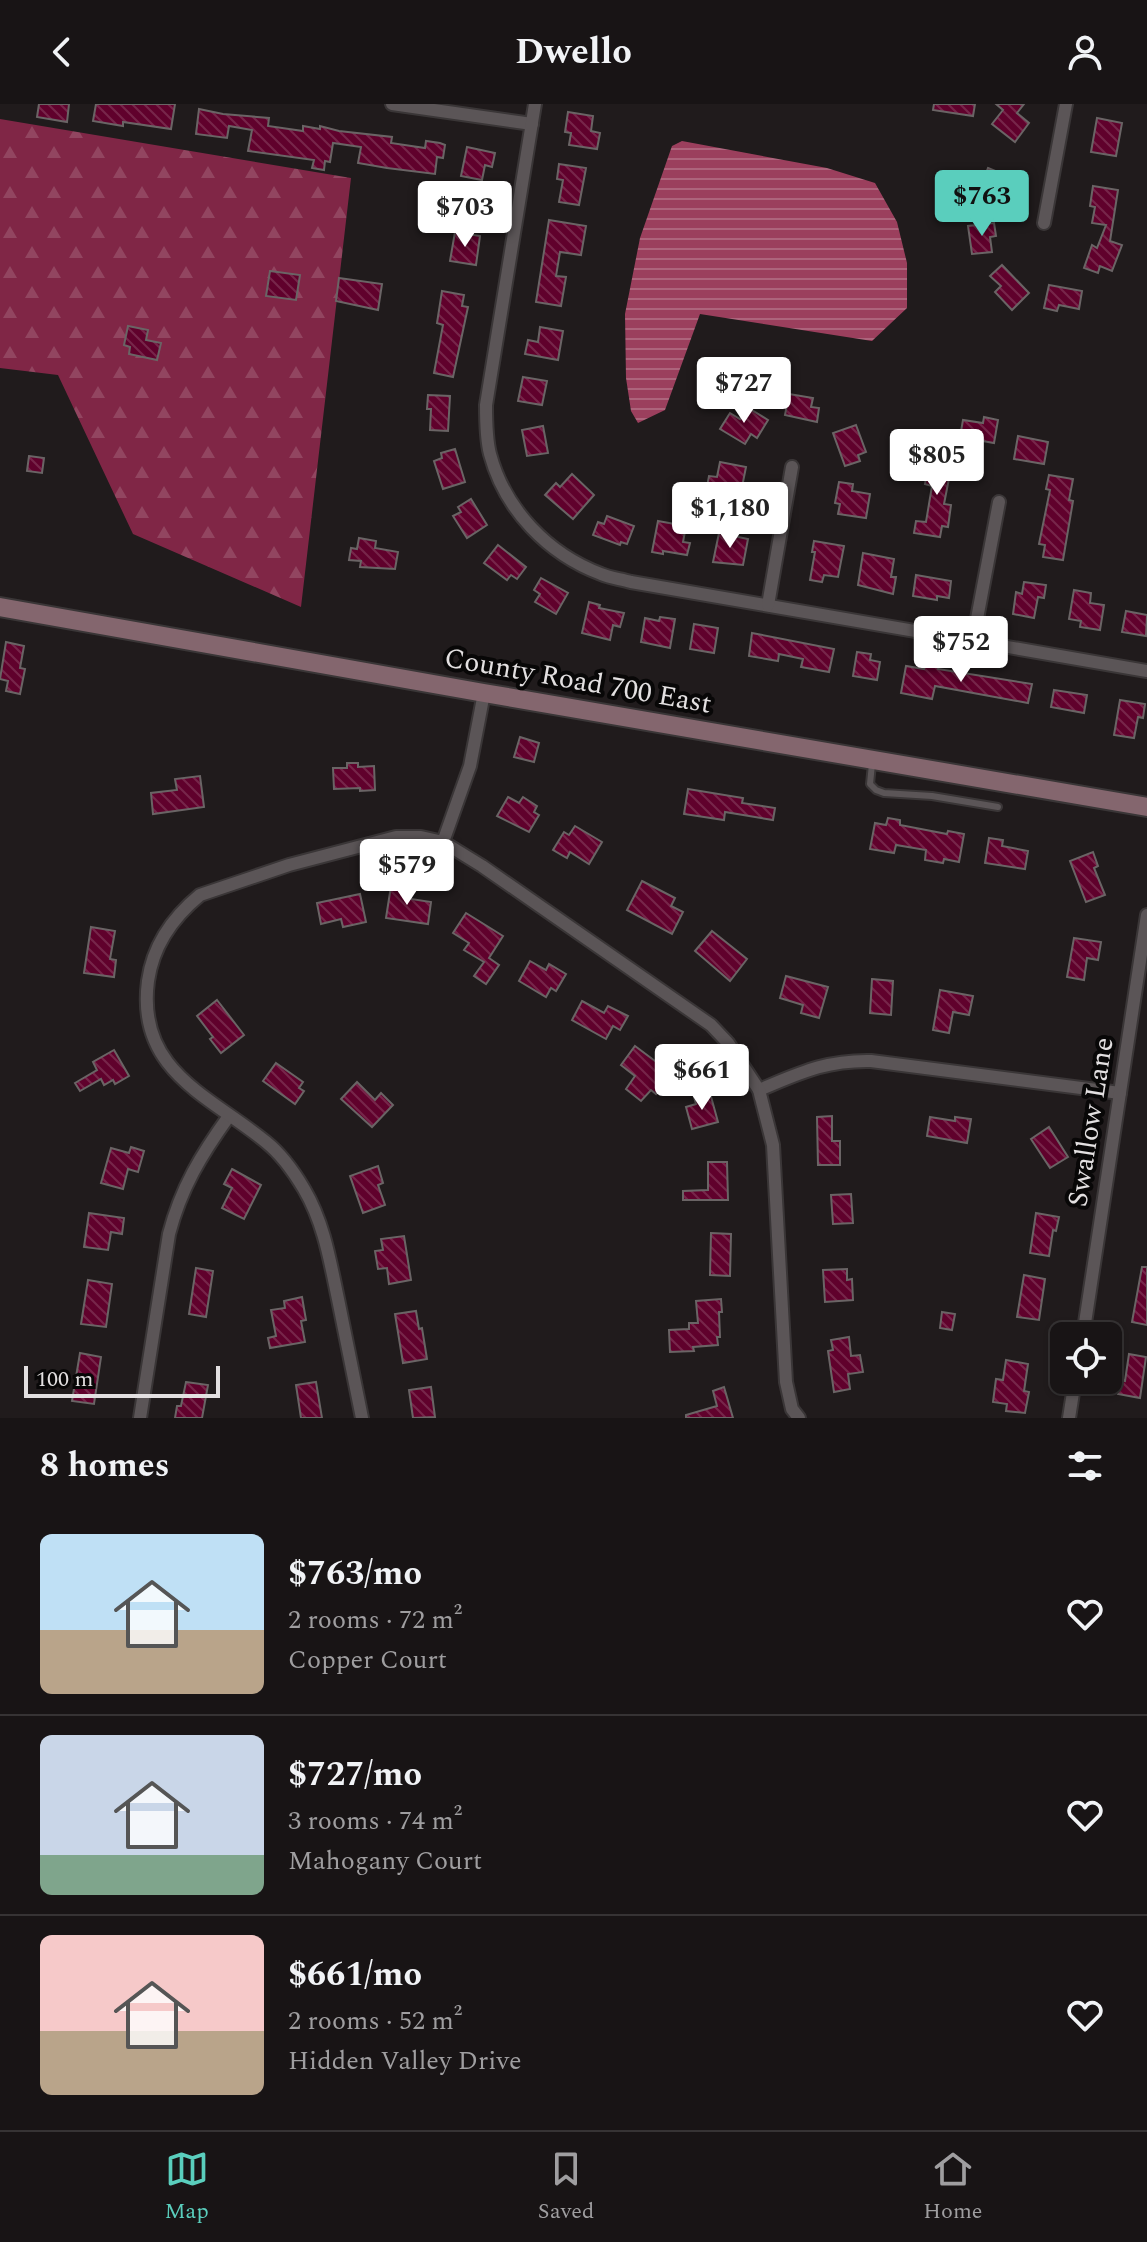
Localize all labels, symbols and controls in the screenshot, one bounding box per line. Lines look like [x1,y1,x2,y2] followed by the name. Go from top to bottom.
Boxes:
[515,25,632,80] text: Dwello
[40,30,84,74] icon: back
[1063,30,1107,74] icon: person
[935,170,1029,238] pin: $763
[953,176,1011,216] text: $763
[418,181,512,249] pin: $703
[436,187,494,227] text: $703
[697,357,791,425] pin: $727
[715,363,773,403] text: $727
[890,429,984,497] pin: $805
[908,435,966,475] text: $805
[665,482,795,550] pin: $1,180
[690,488,770,528] text: $1,180
[914,616,1008,684] pin: $752
[932,622,990,662] text: $752
[441,636,715,726] street label: County Road 700 East
[360,839,454,907] pin: $579
[378,845,436,885] text: $579
[1056,1034,1126,1210] street label: Swallow Lane
[655,1044,749,1112] pin: $661
[673,1050,731,1090] text: $661
[1050,1322,1122,1394] map controls
[1050,1322,1122,1394] button: locate
[24,1362,220,1398] scale bar
[36,1363,93,1396] text: 100 m
[40,1440,170,1492] text: 8 homes
[1063,1444,1107,1488] icon: filters
[288,1548,422,1600] text: $763/mo
[104,1566,200,1662] icon: home
[1063,1592,1107,1636] icon: heart
[288,1600,462,1640] text: 2 rooms · 72 m²
[288,1640,447,1680] text: Copper Court
[288,1749,422,1801] text: $727/mo
[104,1767,200,1863] icon: home
[1063,1793,1107,1837] icon: heart
[288,1801,462,1841] text: 3 rooms · 74 m²
[288,1841,482,1881] text: Mahogany Court
[288,1949,422,2001] text: $661/mo
[104,1967,200,2063] icon: home
[1063,1993,1107,2037] icon: heart
[288,2001,462,2041] text: 2 rooms · 52 m²
[288,2041,522,2081] text: Hidden Valley Drive
[164,2147,209,2228] tab: Map
[538,2147,594,2228] tab: Saved
[923,2147,982,2228] tab: Home

